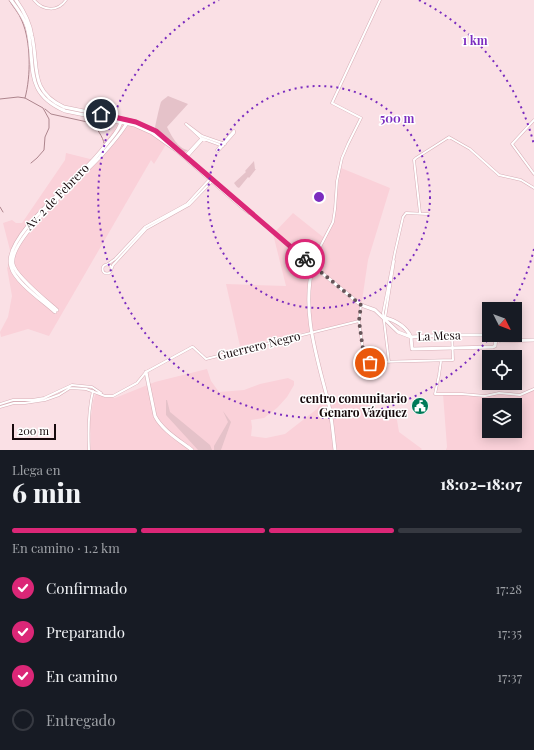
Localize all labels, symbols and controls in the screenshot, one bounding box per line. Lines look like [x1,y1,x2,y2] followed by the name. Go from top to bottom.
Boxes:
[462,32,488,48] text: 1 km
[84,97,118,131] pin
[90,103,112,125] icon: home
[380,110,414,126] text: 500 m
[20,160,92,233] street label: Av. 2 de Febrero
[312,190,326,204] centre of rings
[285,239,325,279] courier
[294,248,316,270] icon: bike
[482,302,522,342] north arrow
[482,302,522,438] map controls
[417,326,461,344] street label: La Mesa
[216,327,302,363] street label: Guerrero Negro
[353,346,387,380] pin
[482,350,522,390] button: locate
[359,352,381,374] icon: bag
[300,390,407,420] place label: centro comunitario Genaro Vázquez
[410,396,430,416] public building icon: centro comunitario Genaro Vázquez
[482,398,522,438] button: layers
[12,422,56,441] scale bar
[18,423,49,438] text: 200 m
[12,461,60,478] text: Llega en
[440,474,522,494] text: 18:02–18:07
[12,475,81,510] text: 6 min
[12,539,120,556] text: En camino · 1.2 km
[12,577,34,599] icon: check
[46,578,127,598] text: Confirmado
[495,580,522,597] text: 17:28
[12,621,34,643] icon: check
[46,622,125,642] text: Preparando
[497,624,522,641] text: 17:35
[12,665,34,687] icon: check
[46,666,117,686] text: En camino
[497,668,522,685] text: 17:37
[46,710,116,730] text: Entregado

